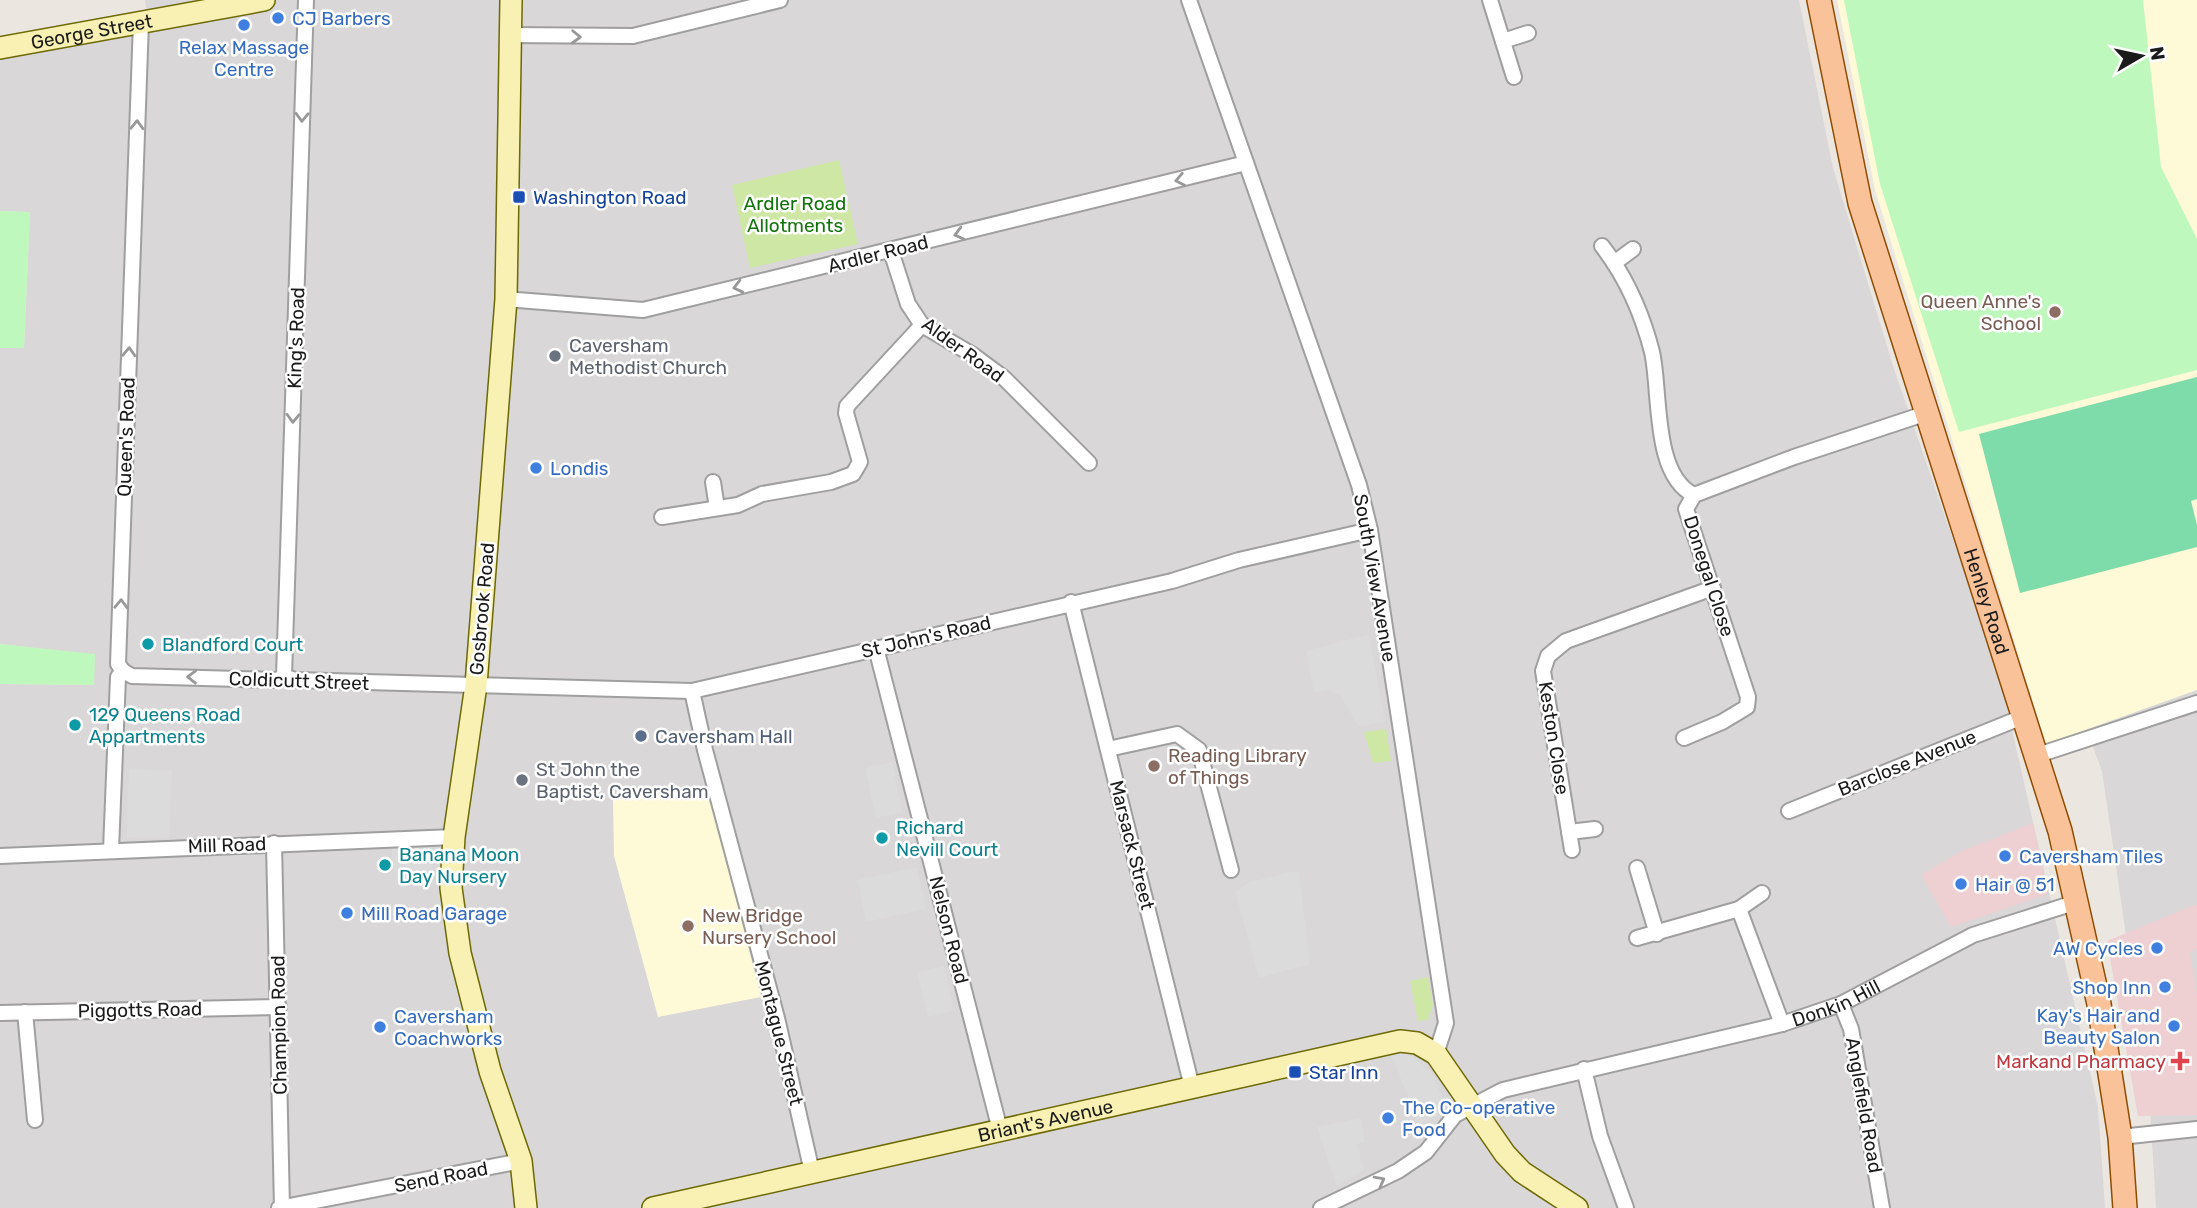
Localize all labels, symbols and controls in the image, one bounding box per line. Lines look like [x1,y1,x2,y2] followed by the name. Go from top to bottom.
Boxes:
[292,7,391,30] place label: CJ Barbers
[29,9,155,54] street label: George Street
[270,10,286,26] marker: CJ Barbers
[236,17,252,33] marker: Relax Massage Centre
[2106,21,2176,91] north arrow
[571,29,582,44] one-way arrow
[179,36,309,81] place label: Relax Massage Centre
[2145,45,2170,62] text: N
[295,112,310,123] one-way arrow
[130,119,145,130] one-way arrow
[1174,171,1186,186] one-way arrow
[533,186,687,209] place label: Washington Road
[511,189,527,205] marker: Washington Road
[744,192,846,237] park label: Ardler Road Allotments
[953,226,965,240] one-way arrow
[825,230,931,278] street label: Ardler Road
[732,279,744,293] one-way arrow
[283,287,309,389] street label: King's Road
[1920,290,2041,335] place label: Queen Anne's School
[2047,304,2063,320] marker: Queen Anne's School
[918,313,1008,387] street label: Alder Road
[569,334,727,379] place label: Caversham Methodist Church
[122,347,137,358] one-way arrow
[547,348,563,364] marker: Caversham Methodist Church
[112,377,140,497] street label: Queen's Road
[286,413,301,424] one-way arrow
[550,457,609,480] place label: Londis
[528,460,544,476] marker: Londis
[1349,492,1401,664] street label: South View Avenue
[1679,513,1739,639] street label: Donegal Close
[465,542,499,676] street label: Gosbrook Road
[1959,545,2015,657] street label: Henley Road
[113,598,128,609] one-way arrow
[859,611,993,663] street label: St John's Road
[162,633,304,656] place label: Blandford Court
[140,636,156,652] marker: Blandford Court
[228,667,370,695] street label: Coldicutt Street
[187,670,198,685] one-way arrow
[1534,680,1574,796] street label: Keston Close
[89,703,241,748] place label: 129 Queens Road Appartments
[67,717,83,733] marker: 129 Queens Road Appartments
[655,725,793,748] place label: Caversham Hall
[1834,725,1980,801] street label: Barclose Avenue
[633,728,649,744] marker: Caversham Hall
[1168,744,1307,789] place label: Reading Library of Things
[536,758,709,803] place label: St John the Baptist, Caversham
[1146,758,1162,774] marker: Reading Library of Things
[514,772,530,788] marker: St John the Baptist, Caversham
[1105,778,1159,913] street label: Marsack Street
[896,816,999,861] place label: Richard Nevill Court
[874,830,890,846] marker: Richard Nevill Court
[187,832,267,858] street label: Mill Road
[399,843,519,888] place label: Banana Moon Day Nursery
[2019,845,2163,868] place label: Caversham Tiles
[1997,848,2013,864] marker: Caversham Tiles
[377,857,393,873] marker: Banana Moon Day Nursery
[1975,873,2055,896] place label: Hair @ 51
[925,874,973,986] street label: Nelson Road
[1953,876,1969,892] marker: Hair @ 51
[361,902,507,925] place label: Mill Road Garage
[702,904,836,949] place label: New Bridge Nursery School
[339,905,355,921] marker: Mill Road Garage
[680,918,696,934] marker: New Bridge Nursery School
[2053,937,2143,960] place label: AW Cycles
[2149,940,2165,956] marker: AW Cycles
[266,955,292,1095] street label: Champion Road
[750,958,808,1108] street label: Montague Street
[1789,974,1884,1031] street label: Donkin Hill
[2073,976,2151,999] place label: Shop Inn
[2157,979,2173,995] marker: Shop Inn
[78,997,202,1023] street label: Piggotts Road
[2036,1004,2160,1049] place label: Kay's Hair and Beauty Salon
[394,1005,502,1050] place label: Caversham Coachworks
[2166,1018,2182,1034] marker: Kay's Hair and Beauty Salon
[372,1019,388,1035] marker: Caversham Coachworks
[1841,1035,1887,1175] street label: Anglefield Road
[1996,1050,2166,1073] place label: Markand Pharmacy
[2172,1053,2188,1069] marker: Markand Pharmacy
[1309,1061,1378,1084] place label: Star Inn
[1287,1064,1303,1080] marker: Star Inn
[975,1094,1115,1147] street label: Briant's Avenue
[1402,1096,1555,1141] place label: The Co-operative Food
[1380,1110,1396,1126] marker: The Co-operative Food
[392,1157,490,1197] street label: Send Road
[1373,1176,1386,1189] one-way arrow

